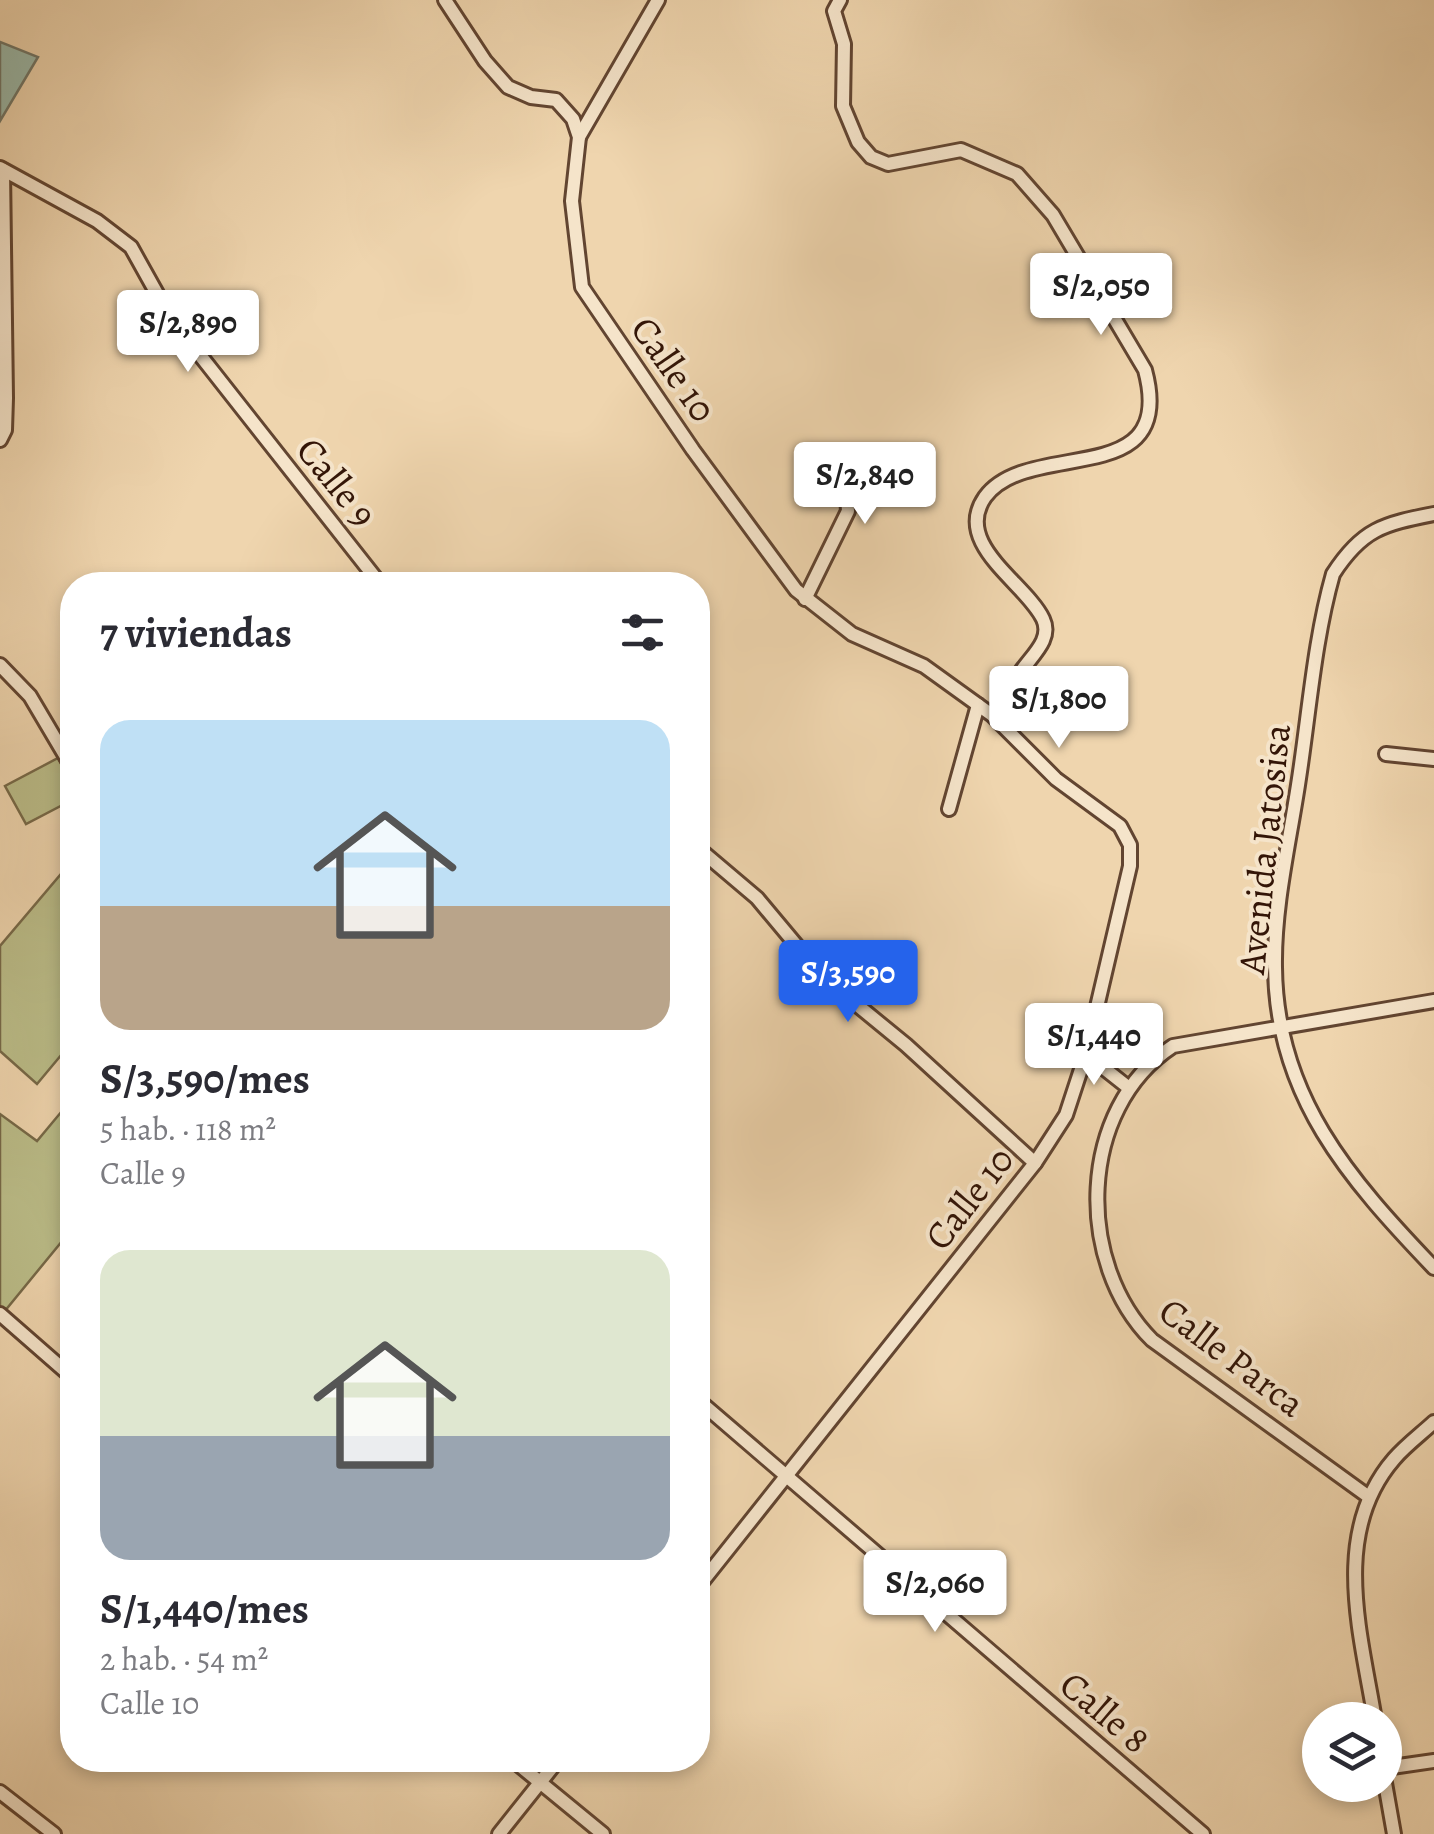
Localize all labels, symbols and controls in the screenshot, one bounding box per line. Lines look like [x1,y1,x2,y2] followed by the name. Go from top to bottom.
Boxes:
[1009,253,1193,338] pin: S/2,050
[1052,263,1150,307] text: S/2,050
[96,290,280,375] pin: S/2,890
[139,300,237,344] text: S/2,890
[619,306,729,432] street label: Calle 10
[285,426,389,538] street label: Calle 9
[773,442,957,527] pin: S/2,840
[816,452,914,496] text: S/2,840
[100,604,292,661] text: 7 viviendas
[615,605,670,660] icon: filters
[967,666,1151,751] pin: S/1,800
[1011,676,1107,720] text: S/1,800
[1225,721,1303,978] street label: Avenida Jatosisa
[295,785,475,965] icon: home
[756,940,940,1025] pin: S/3,590
[801,950,895,994] text: S/3,590
[1002,1003,1186,1088] pin: S/1,440
[1047,1013,1141,1057] text: S/1,440
[100,1050,310,1107] text: S/3,590/mes
[100,1107,276,1151] text: 5 hab. · 118 m²
[912,1136,1026,1260] street label: Calle 10
[100,1151,186,1195] text: Calle 9
[1148,1285,1316,1429] street label: Calle Parca
[295,1315,475,1495] icon: home
[843,1550,1027,1635] pin: S/2,060
[886,1560,984,1604] text: S/2,060
[100,1580,309,1637] text: S/1,440/mes
[100,1637,268,1681] text: 2 hab. · 54 m²
[1049,1659,1161,1765] street label: Calle 8
[100,1681,199,1725] text: Calle 10
[1302,1702,1402,1802] map controls
[1302,1702,1402,1802] button: layers

